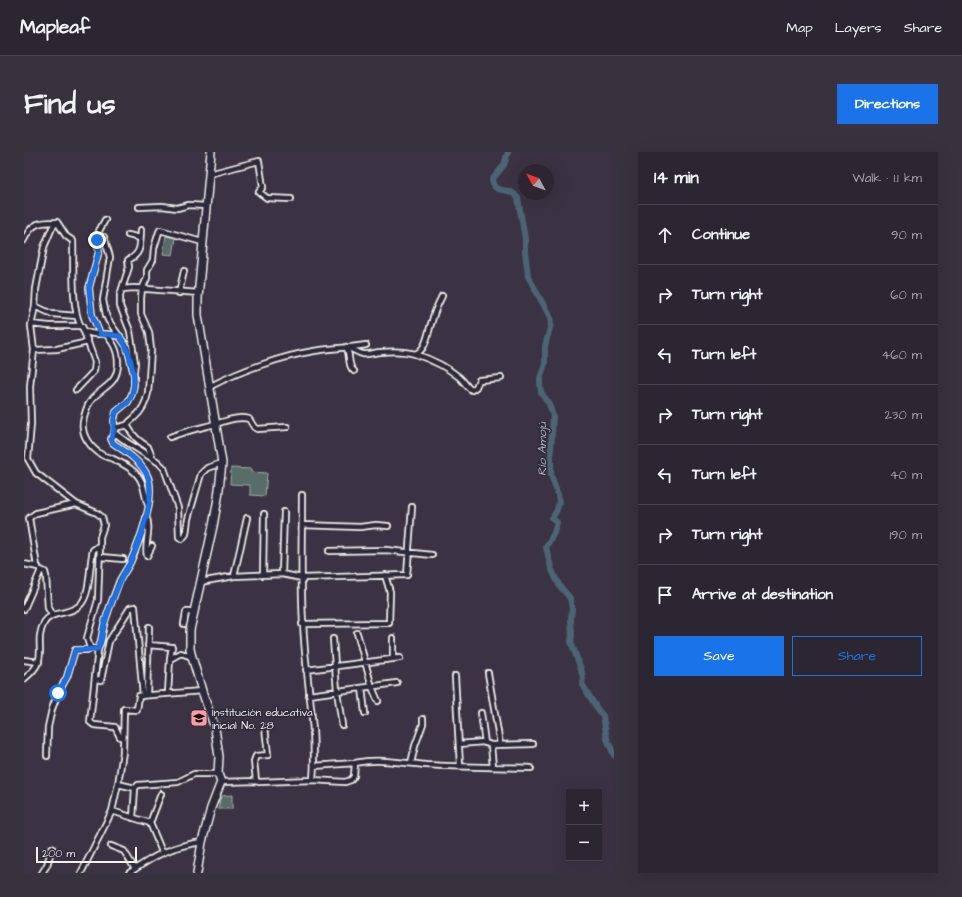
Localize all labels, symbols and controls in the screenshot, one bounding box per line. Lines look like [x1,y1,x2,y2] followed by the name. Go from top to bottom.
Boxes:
[20,14,90,41] text: Mapleaf
[786,18,813,38] text: Map
[835,18,882,38] text: Layers
[904,18,942,38] text: Share
[837,84,938,124] button: Directions
[24,85,115,124] text: Find us
[518,164,554,200] north arrow
[654,166,699,190] text: 14 min
[852,169,922,187] text: Walk · 1.1 km
[654,224,676,246] icon: ahead
[692,224,750,245] text: Continue
[891,226,922,244] text: 90 m
[88,231,106,249] route end
[654,284,676,306] icon: right
[692,284,763,305] text: Turn right
[890,286,922,304] text: 60 m
[654,344,676,366] icon: left
[692,344,756,365] text: Turn left
[881,346,922,364] text: 460 m
[654,404,676,426] icon: right
[692,404,763,425] text: Turn right
[884,406,922,424] text: 230 m
[534,421,551,476] water label: Río Amojú
[654,464,676,486] icon: left
[692,464,756,485] text: Turn left
[890,466,922,484] text: 40 m
[654,524,676,546] icon: right
[692,524,763,545] text: Turn right
[889,526,922,544] text: 190 m
[654,584,676,606] icon: arrive
[692,584,833,605] text: Arrive at destination
[654,636,784,676] button: Save
[792,636,922,676] button: Share
[49,684,67,702] route start
[212,705,313,733] place label: Institución educativa inicial No. 28
[189,708,209,728] school or university icon: Institución educativa inicial No. 28
[566,789,602,861] map controls
[566,789,602,825] button: +
[566,825,602,861] button: −
[36,845,137,864] scale bar
[42,846,75,861] text: 200 m

